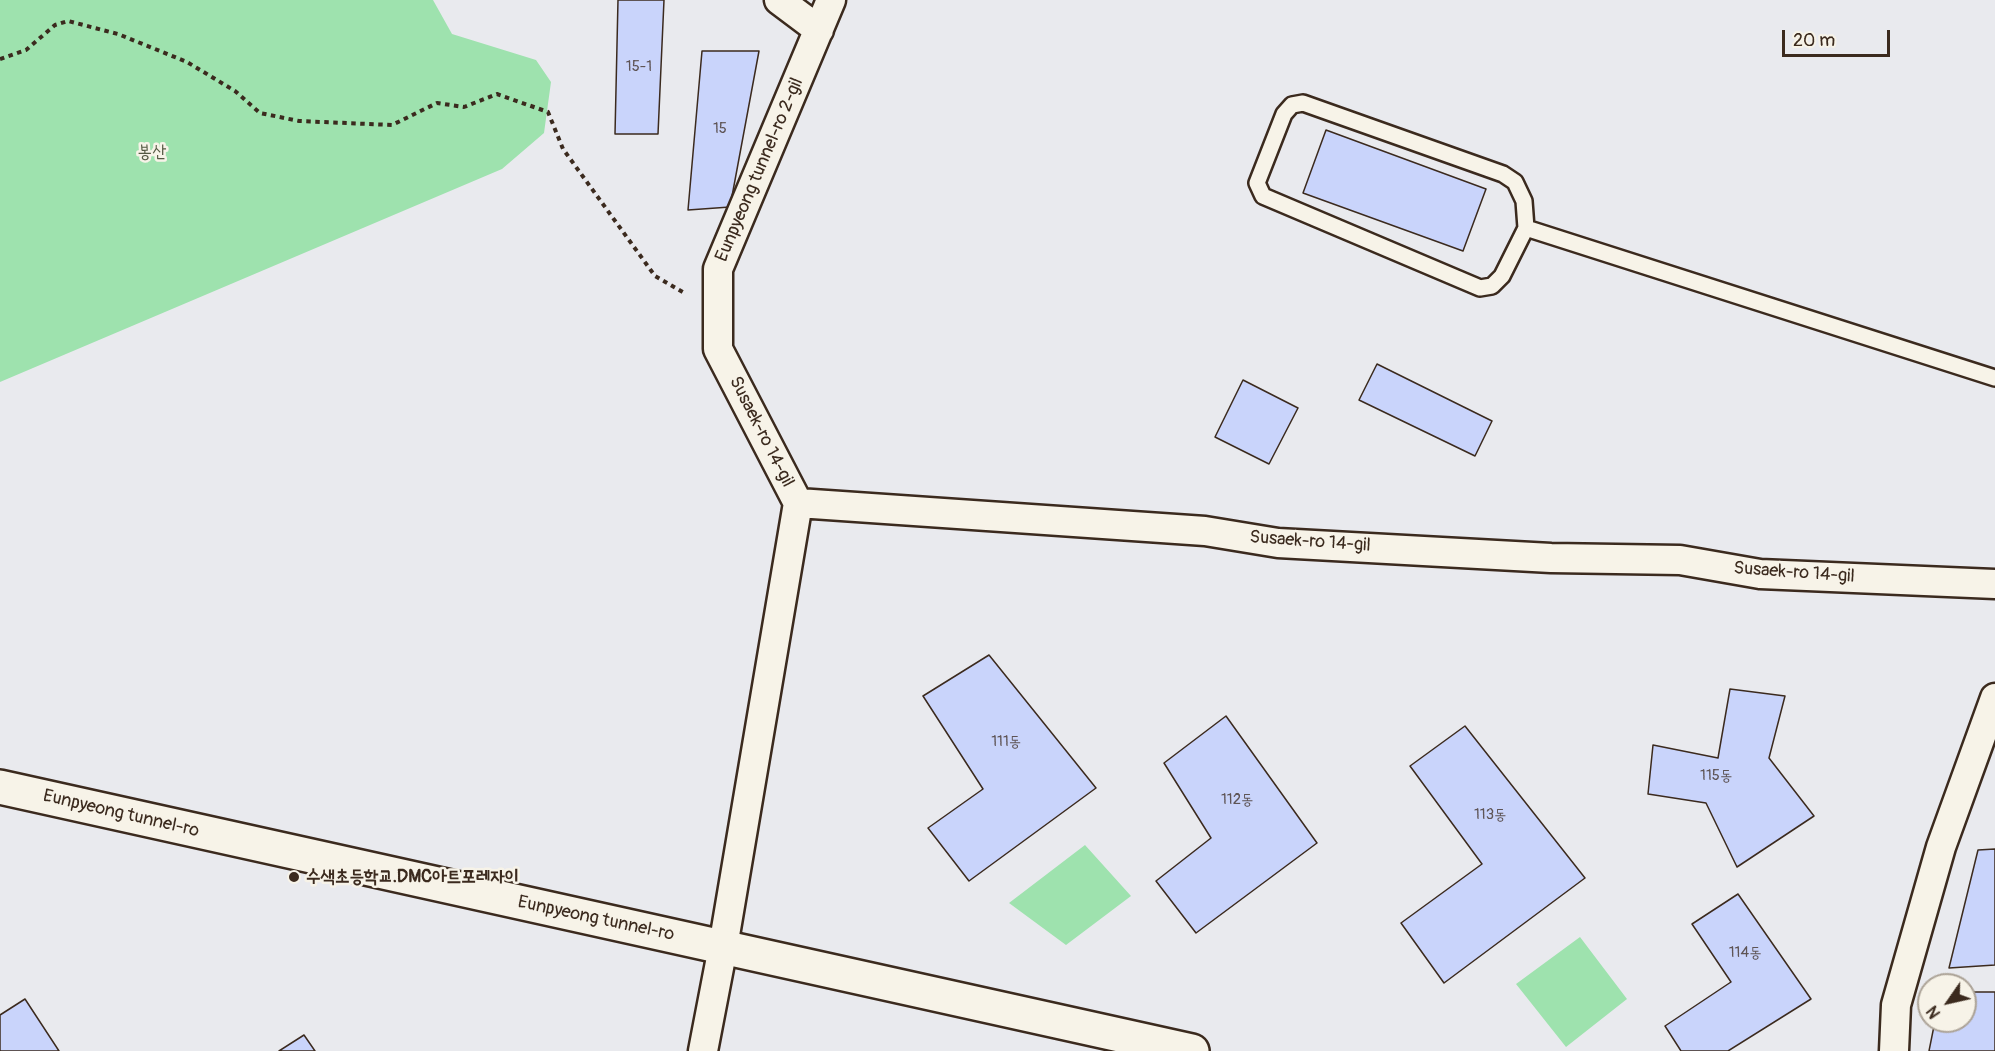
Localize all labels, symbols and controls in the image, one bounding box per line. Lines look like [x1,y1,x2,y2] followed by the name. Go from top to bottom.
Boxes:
[1785,18,1893,56] scale bar
[1793,29,1835,52] text: 20 m
[626,58,652,76] house number: 15-1
[711,75,809,265] street label: Eunpyeong tunnel-ro 2-gil
[713,120,727,138] house number: 15
[138,141,166,163] park label: 봉산
[724,373,798,491] street label: Susaek-ro 14-gil
[1249,527,1371,557] street label: Susaek-ro 14-gil
[1733,558,1855,588] street label: Susaek-ro 14-gil
[991,733,1021,751] house number: 111동
[1700,767,1732,785] house number: 115동
[41,786,201,842] street label: Eunpyeong tunnel-ro
[1221,791,1253,809] house number: 112동
[1474,806,1506,824] house number: 113동
[306,866,519,888] place label: 수색초등학교.DMC아트포레자이
[287,870,301,884] marker: 수색초등학교.DMC아트포레자이
[516,892,676,946] street label: Eunpyeong tunnel-ro
[1729,944,1761,962] house number: 114동
[1917,973,1977,1033] north arrow
[1922,1002,1945,1022] text: N

